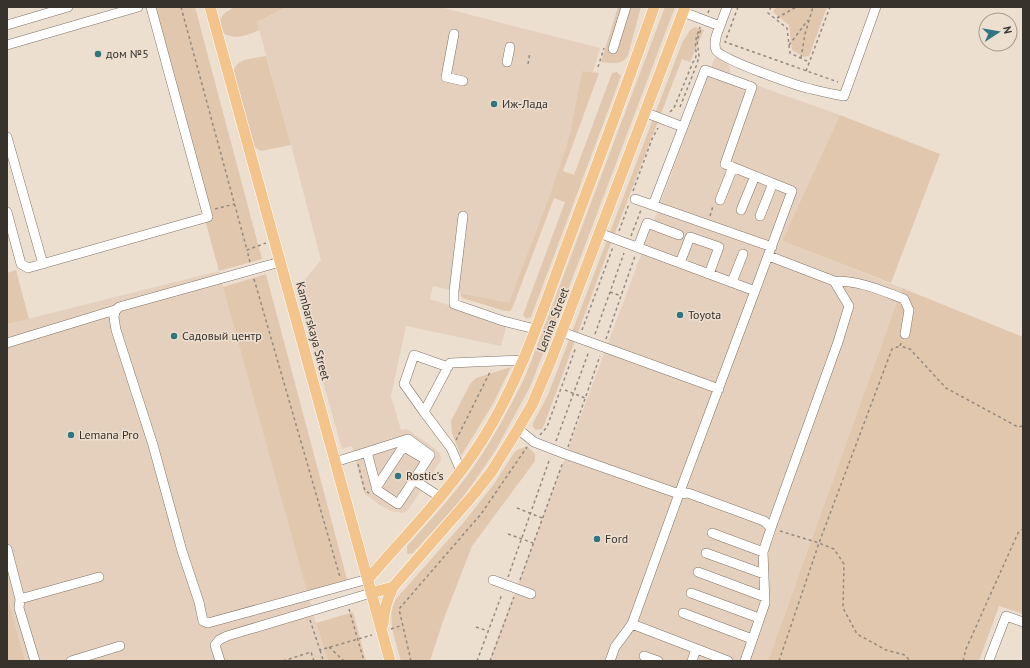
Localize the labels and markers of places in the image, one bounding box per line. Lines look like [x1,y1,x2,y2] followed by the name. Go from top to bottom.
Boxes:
[106,46,149,61] place label: дом №5
[93,49,103,59] marker: дом №5
[502,96,548,111] place label: Иж-Лада
[489,99,499,109] marker: Иж-Лада
[688,307,721,322] place label: Toyota
[675,310,685,320] marker: Toyota
[182,328,262,343] place label: Садовый центр
[169,331,179,341] marker: Садовый центр
[79,427,139,442] place label: Lemana Pro
[66,430,76,440] marker: Lemana Pro
[406,468,444,483] place label: Rostic's
[393,471,403,481] marker: Rostic's
[605,531,628,546] place label: Ford
[592,534,602,544] marker: Ford

